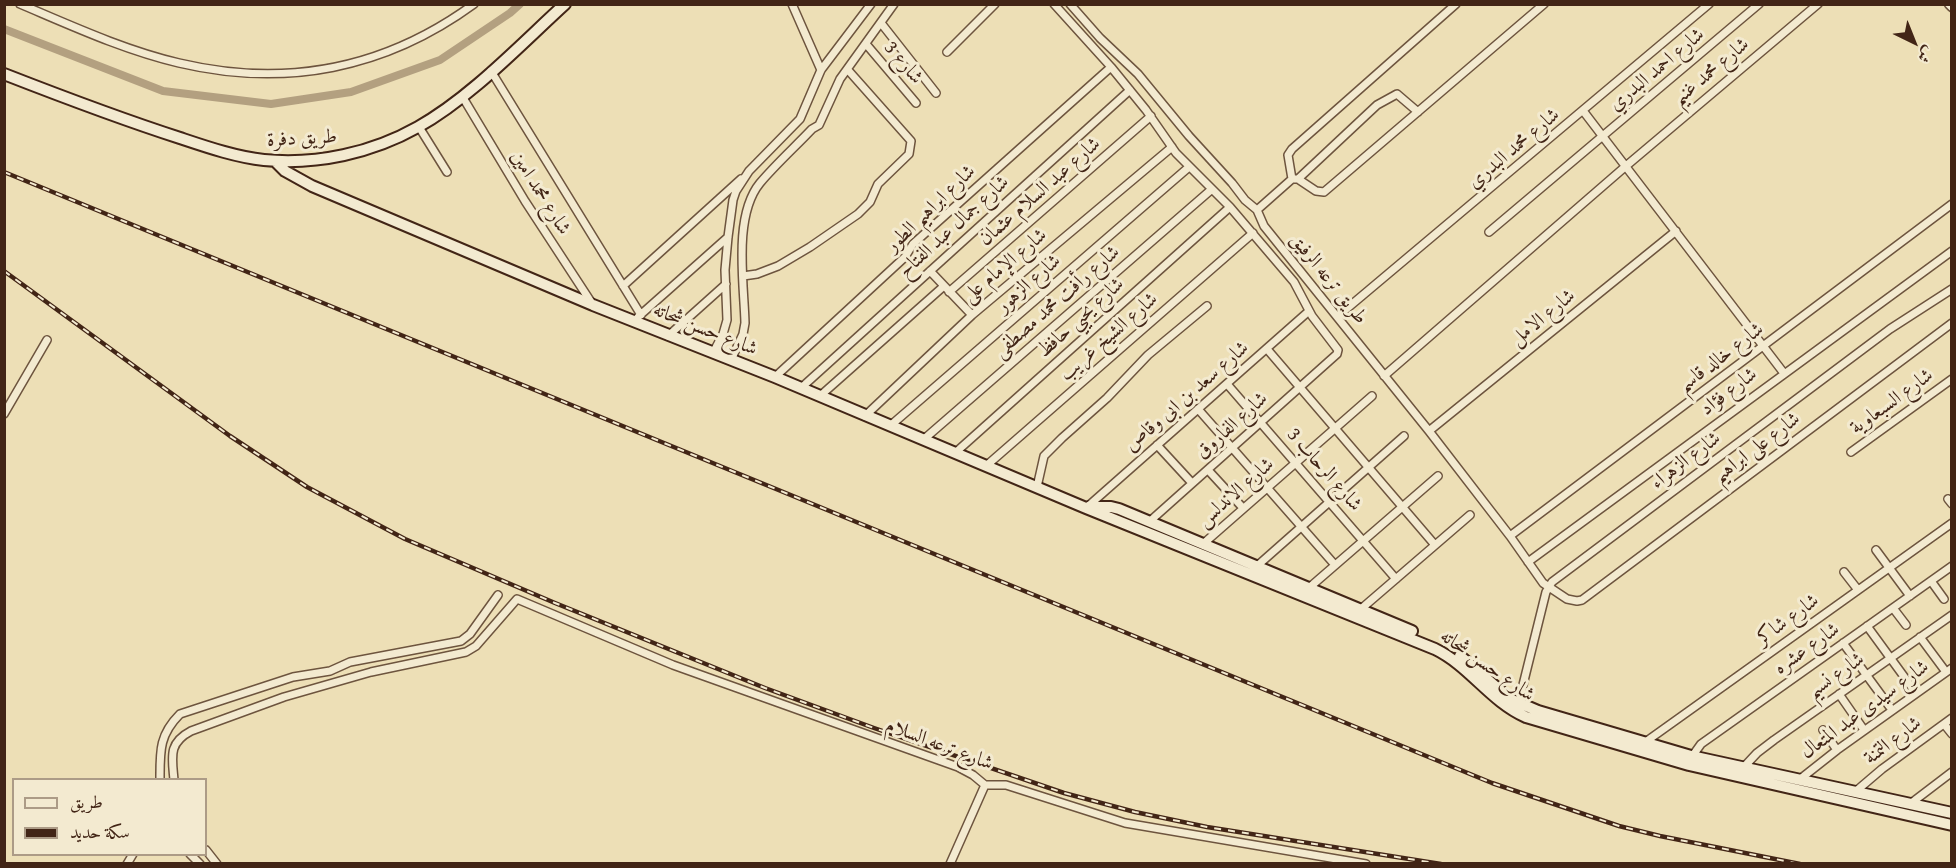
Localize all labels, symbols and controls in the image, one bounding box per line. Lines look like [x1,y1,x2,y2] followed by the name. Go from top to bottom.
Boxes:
[1884,12,1944,72] north arrow
[1604,23,1710,117] street label: شارع احمد البدري
[1668,33,1754,111] street label: شارع محمد غنيم
[878,37,928,89] street label: شارع 3
[1912,41,1940,69] text: ش
[1463,104,1565,194] street label: شارع محمد البدري
[266,125,338,153] street label: طريق دفرة
[974,133,1106,251] street label: شارع عبد السلام عثمان
[505,146,575,240] street label: شارع محمد امين
[881,160,981,258] street label: شارع ابراهيم الطور
[894,171,1014,283] street label: شارع جمال عبد الفتاح
[958,224,1052,308] street label: شارع الإمام على
[1284,229,1372,329] street label: طريق ترعه الرفيق
[989,241,1125,363] street label: شارع رأفت محمد مصطفى
[992,250,1066,318] street label: شارع الزهور
[1033,273,1129,363] street label: شارع يحيي حافظ
[1506,284,1580,352] street label: شارع الامل
[1055,288,1163,386] street label: شارع الشيخ غريب
[649,298,761,362] street label: شارع حسن شحاته
[1673,318,1769,398] street label: شارع خالد قاسم
[1120,336,1254,458] street label: شارع سعد بن ابى وقاص
[1696,363,1762,421] street label: شارع فؤاد
[1846,364,1938,440] street label: شارع السبعاوية
[1191,387,1273,465] street label: شارع الفاروق
[1709,407,1805,489] street label: شارع على ابراهيم
[1281,423,1367,517] street label: شارع الرحاب 3
[1646,427,1726,495] street label: شارع الزهراء
[1193,453,1279,533] street label: شارع الاندلس
[1752,589,1824,651] street label: شارع شاكر
[1770,618,1844,680] street label: شارع عشره
[1435,625,1539,707] street label: شارع حسن شحاته
[1803,648,1869,704] street label: شارع نسيم
[1796,655,1934,765] street label: شارع سيدى عبد المتعال
[1859,712,1927,770] street label: شارع التمنة
[882,714,996,776] street label: شارع ترعه السلام
[12,778,207,856] legend
[70,788,103,815] text: طريق
[70,818,130,845] text: سكة حديد

